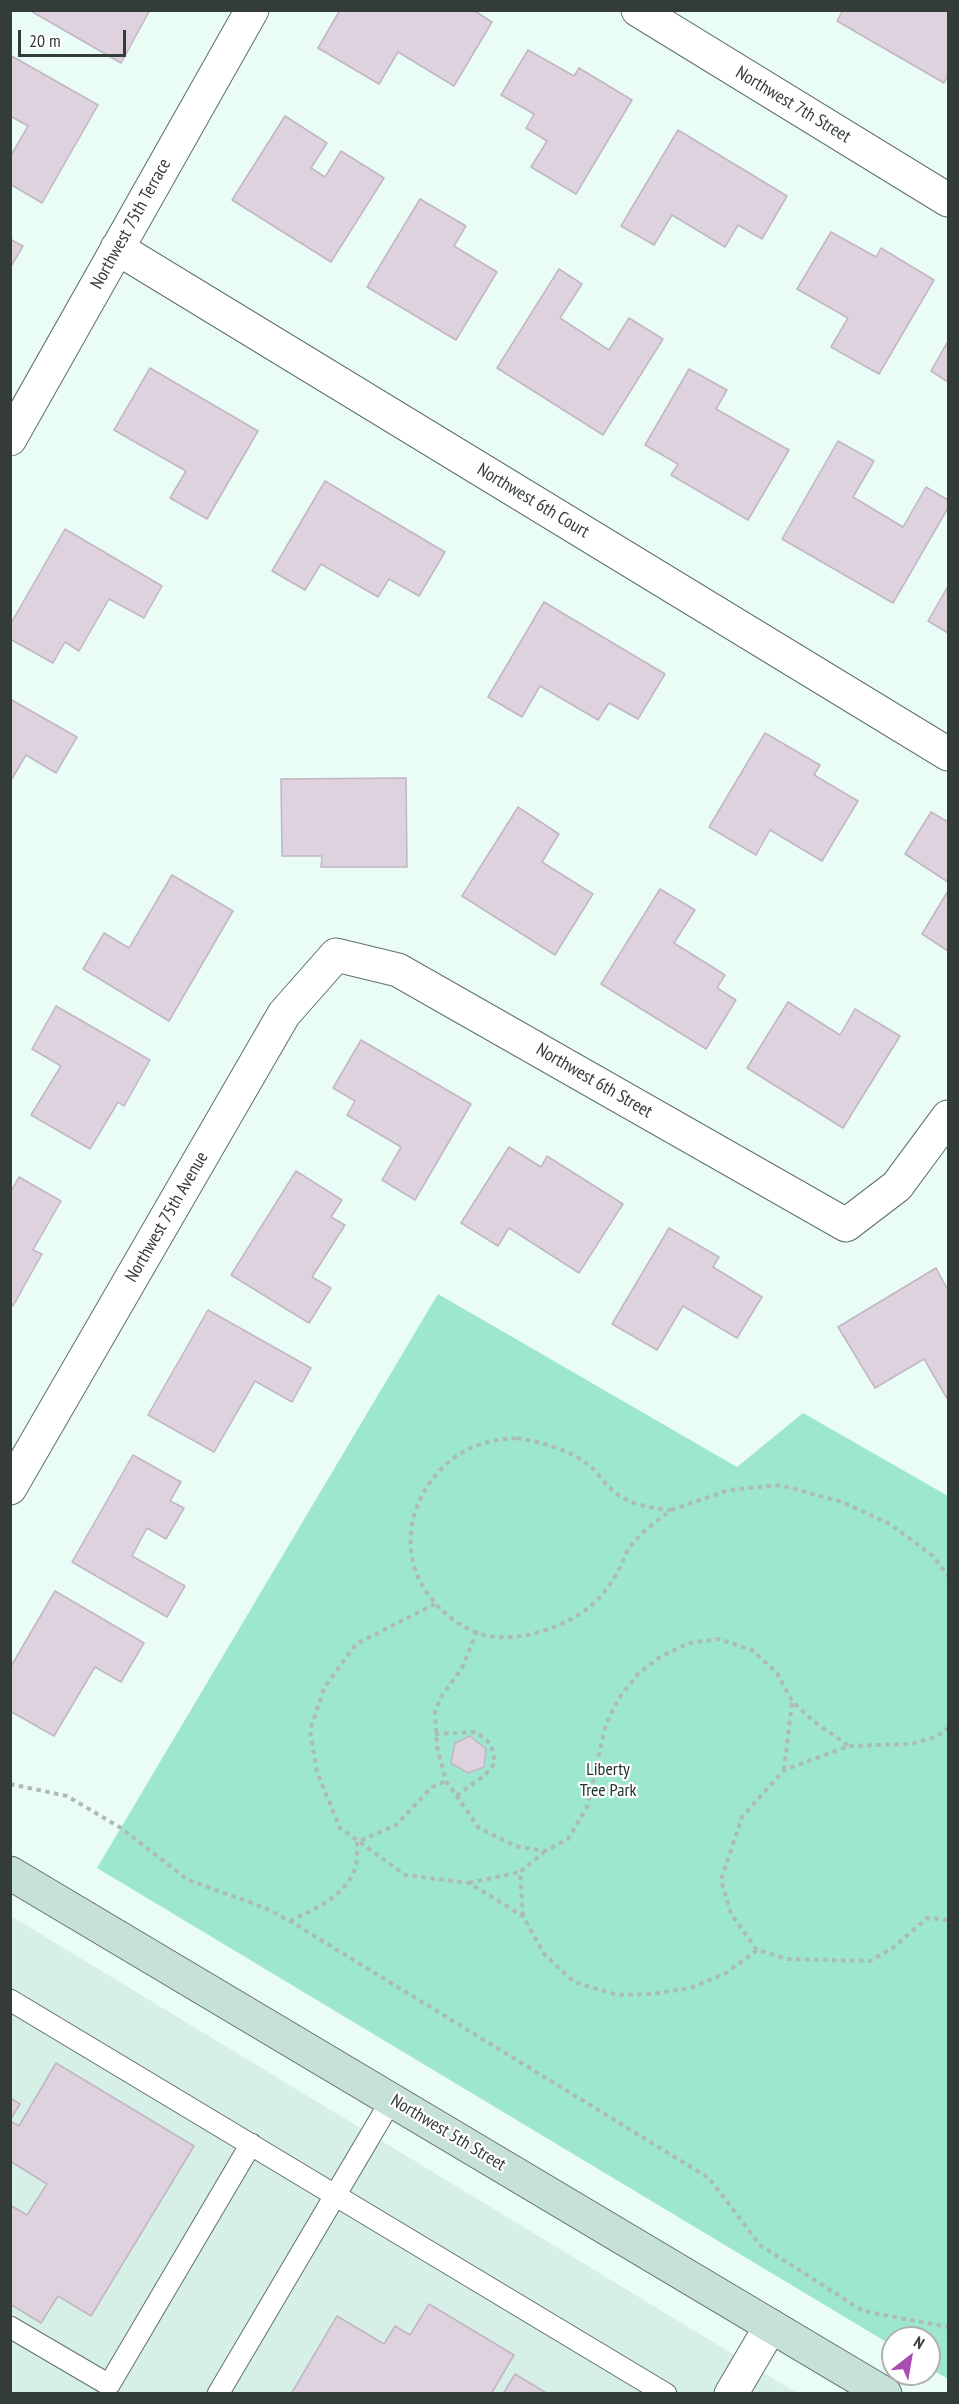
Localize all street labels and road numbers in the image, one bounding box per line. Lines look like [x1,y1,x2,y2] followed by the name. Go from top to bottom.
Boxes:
[732,62,854,148] street label: Northwest 7th Street
[86,155,176,293] street label: Northwest 75th Terrace
[473,459,593,543] street label: Northwest 6th Court
[532,1039,656,1123] street label: Northwest 6th Street
[121,1148,213,1286] street label: Northwest 75th Avenue
[387,2090,509,2176] street label: Northwest 5th Street

